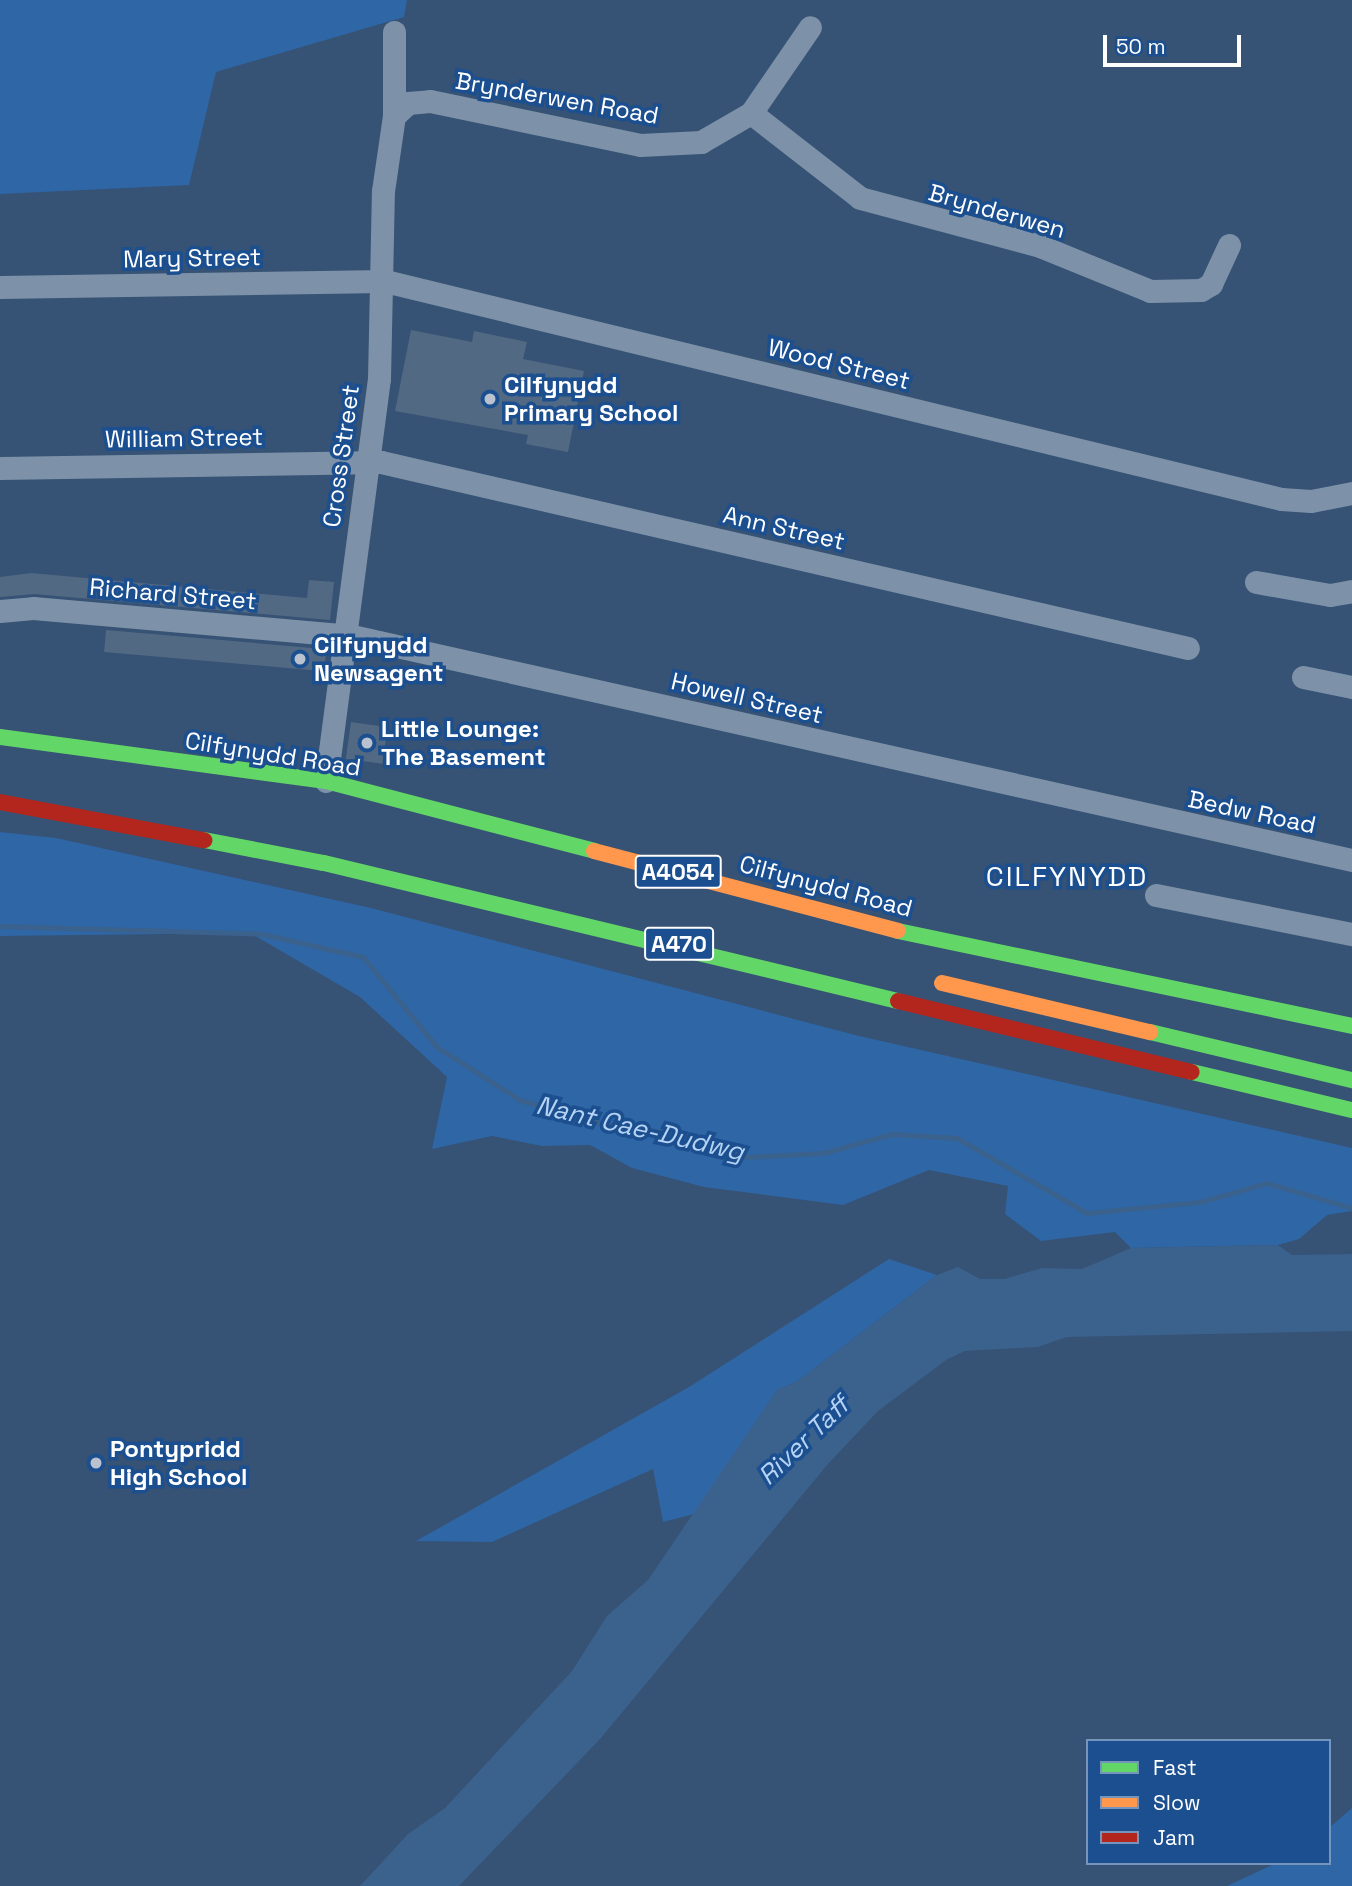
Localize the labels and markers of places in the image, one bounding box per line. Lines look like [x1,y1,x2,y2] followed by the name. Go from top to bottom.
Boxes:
[504,371,678,427] place label: Cilfynydd Primary School
[482,391,498,407] marker: Cilfynydd Primary School
[314,631,443,687] place label: Cilfynydd Newsagent
[292,651,308,667] marker: Cilfynydd Newsagent
[381,715,546,771] place label: Little Lounge: The Basement
[359,735,375,751] marker: Little Lounge: The Basement
[110,1435,247,1491] place label: Pontypridd High School
[88,1455,104,1471] marker: Pontypridd High School

